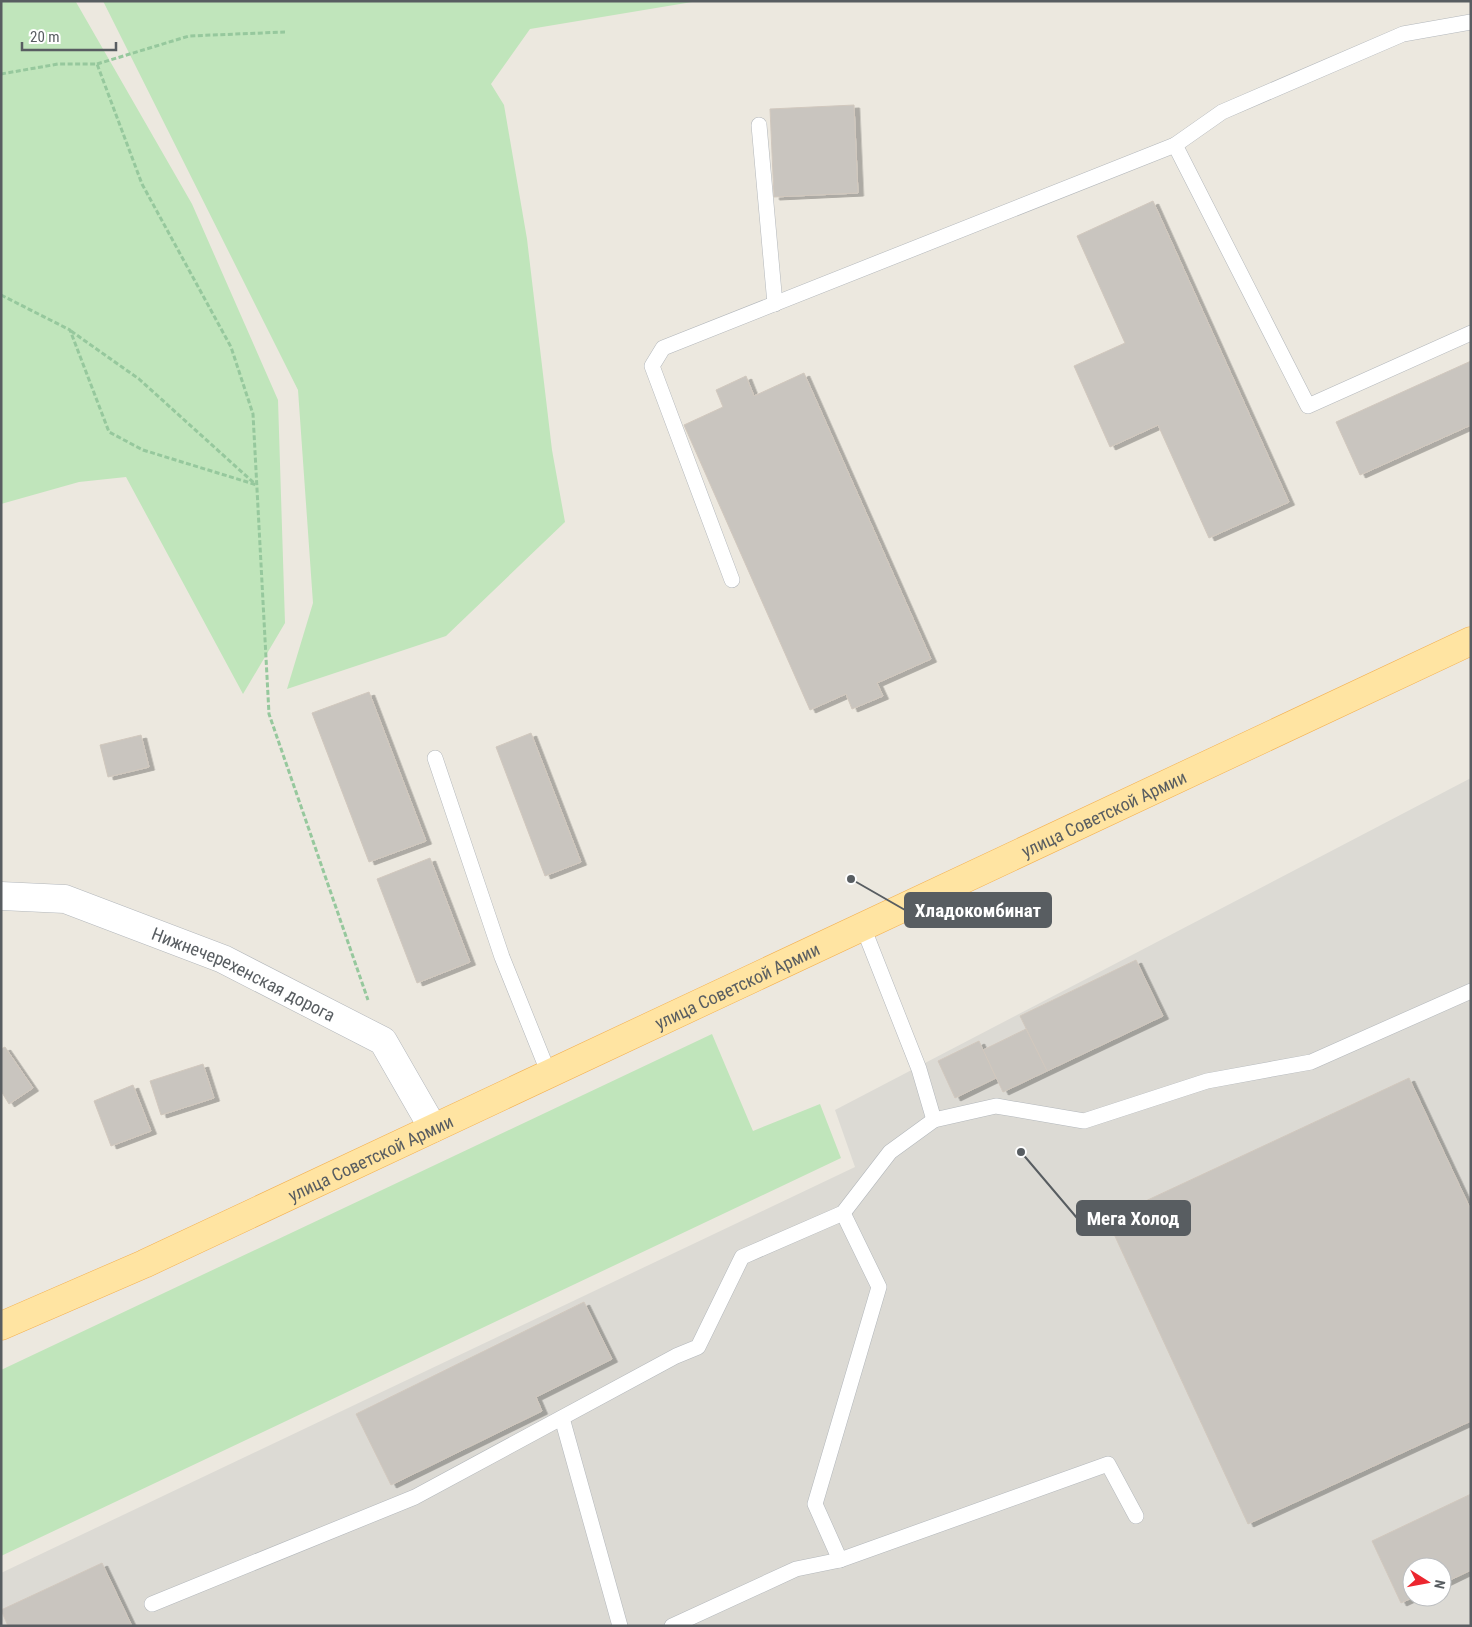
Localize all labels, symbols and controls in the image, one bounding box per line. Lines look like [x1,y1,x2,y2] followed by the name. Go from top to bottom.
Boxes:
[22,20,116,52] scale bar
[30,28,60,46] text: 20 m
[1018,766,1189,861] street label: улица Советской Армии
[905,893,1051,927] callout: Хладокомбинат
[915,899,1042,922] text: Хладокомбинат
[149,923,339,1025] street label: Нижнечерехенская дорога
[651,938,823,1033] street label: улица Советской Армии
[285,1110,456,1205] street label: улица Советской Армии
[1077,1201,1190,1235] callout: Мега Холод
[1087,1207,1180,1230] text: Мега Холод
[1402,1557,1452,1607] north arrow
[1431,1579,1448,1590] text: N

